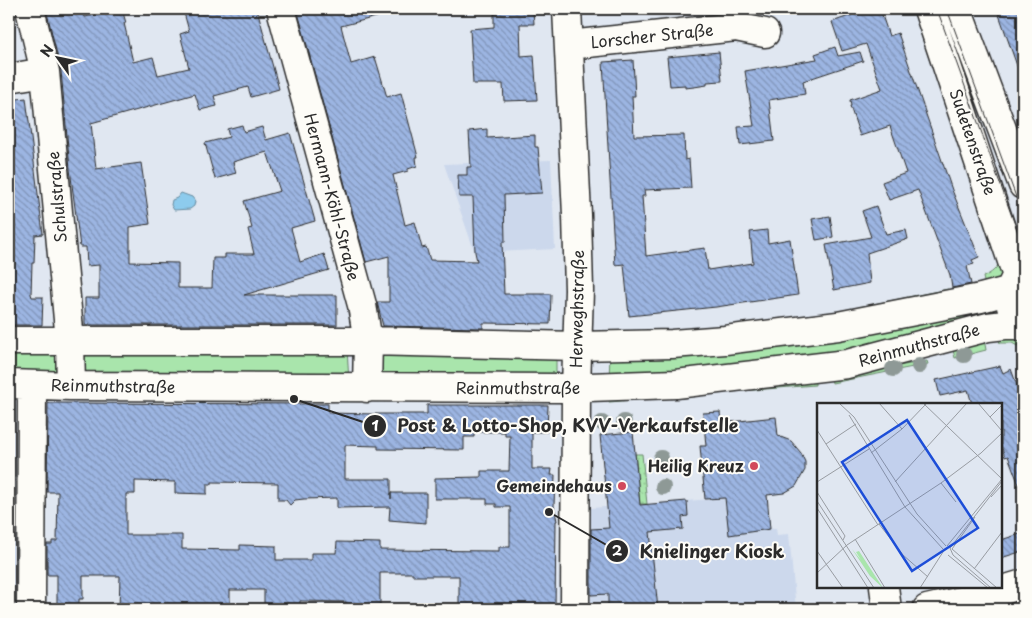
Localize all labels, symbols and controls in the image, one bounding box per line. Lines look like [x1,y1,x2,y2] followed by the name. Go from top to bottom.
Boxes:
[589,17,714,53] street label: Lorscher Straße
[32,32,82,82] north arrow
[35,40,59,61] text: N
[945,85,1003,198] street label: Sudetenstraße
[299,110,367,283] street label: Hermann-Köhl-Straße
[40,150,72,244] street label: Schulstraße
[563,250,589,368] street label: Herweghstraße
[855,316,982,372] street label: Reinmuthstraße
[51,372,175,398] street label: Reinmuthstraße
[456,375,580,399] street label: Reinmuthstraße
[817,403,1002,588] inset map
[362,409,749,442] callout: Post & Lotto-Shop, KVV-Verkaufstelle
[397,411,739,438] text: Post & Lotto-Shop, KVV-Verkaufstelle
[371,413,379,436] text: 1
[648,453,744,477] place label: Heilig Kreuz
[748,460,760,472] marker: Heilig Kreuz
[496,473,612,497] place label: Gemeindehaus
[616,480,628,492] marker: Gemeindehaus
[604,535,795,568] callout: Knielinger Kiosk
[640,537,785,564] text: Knielinger Kiosk
[612,538,623,561] text: 2

